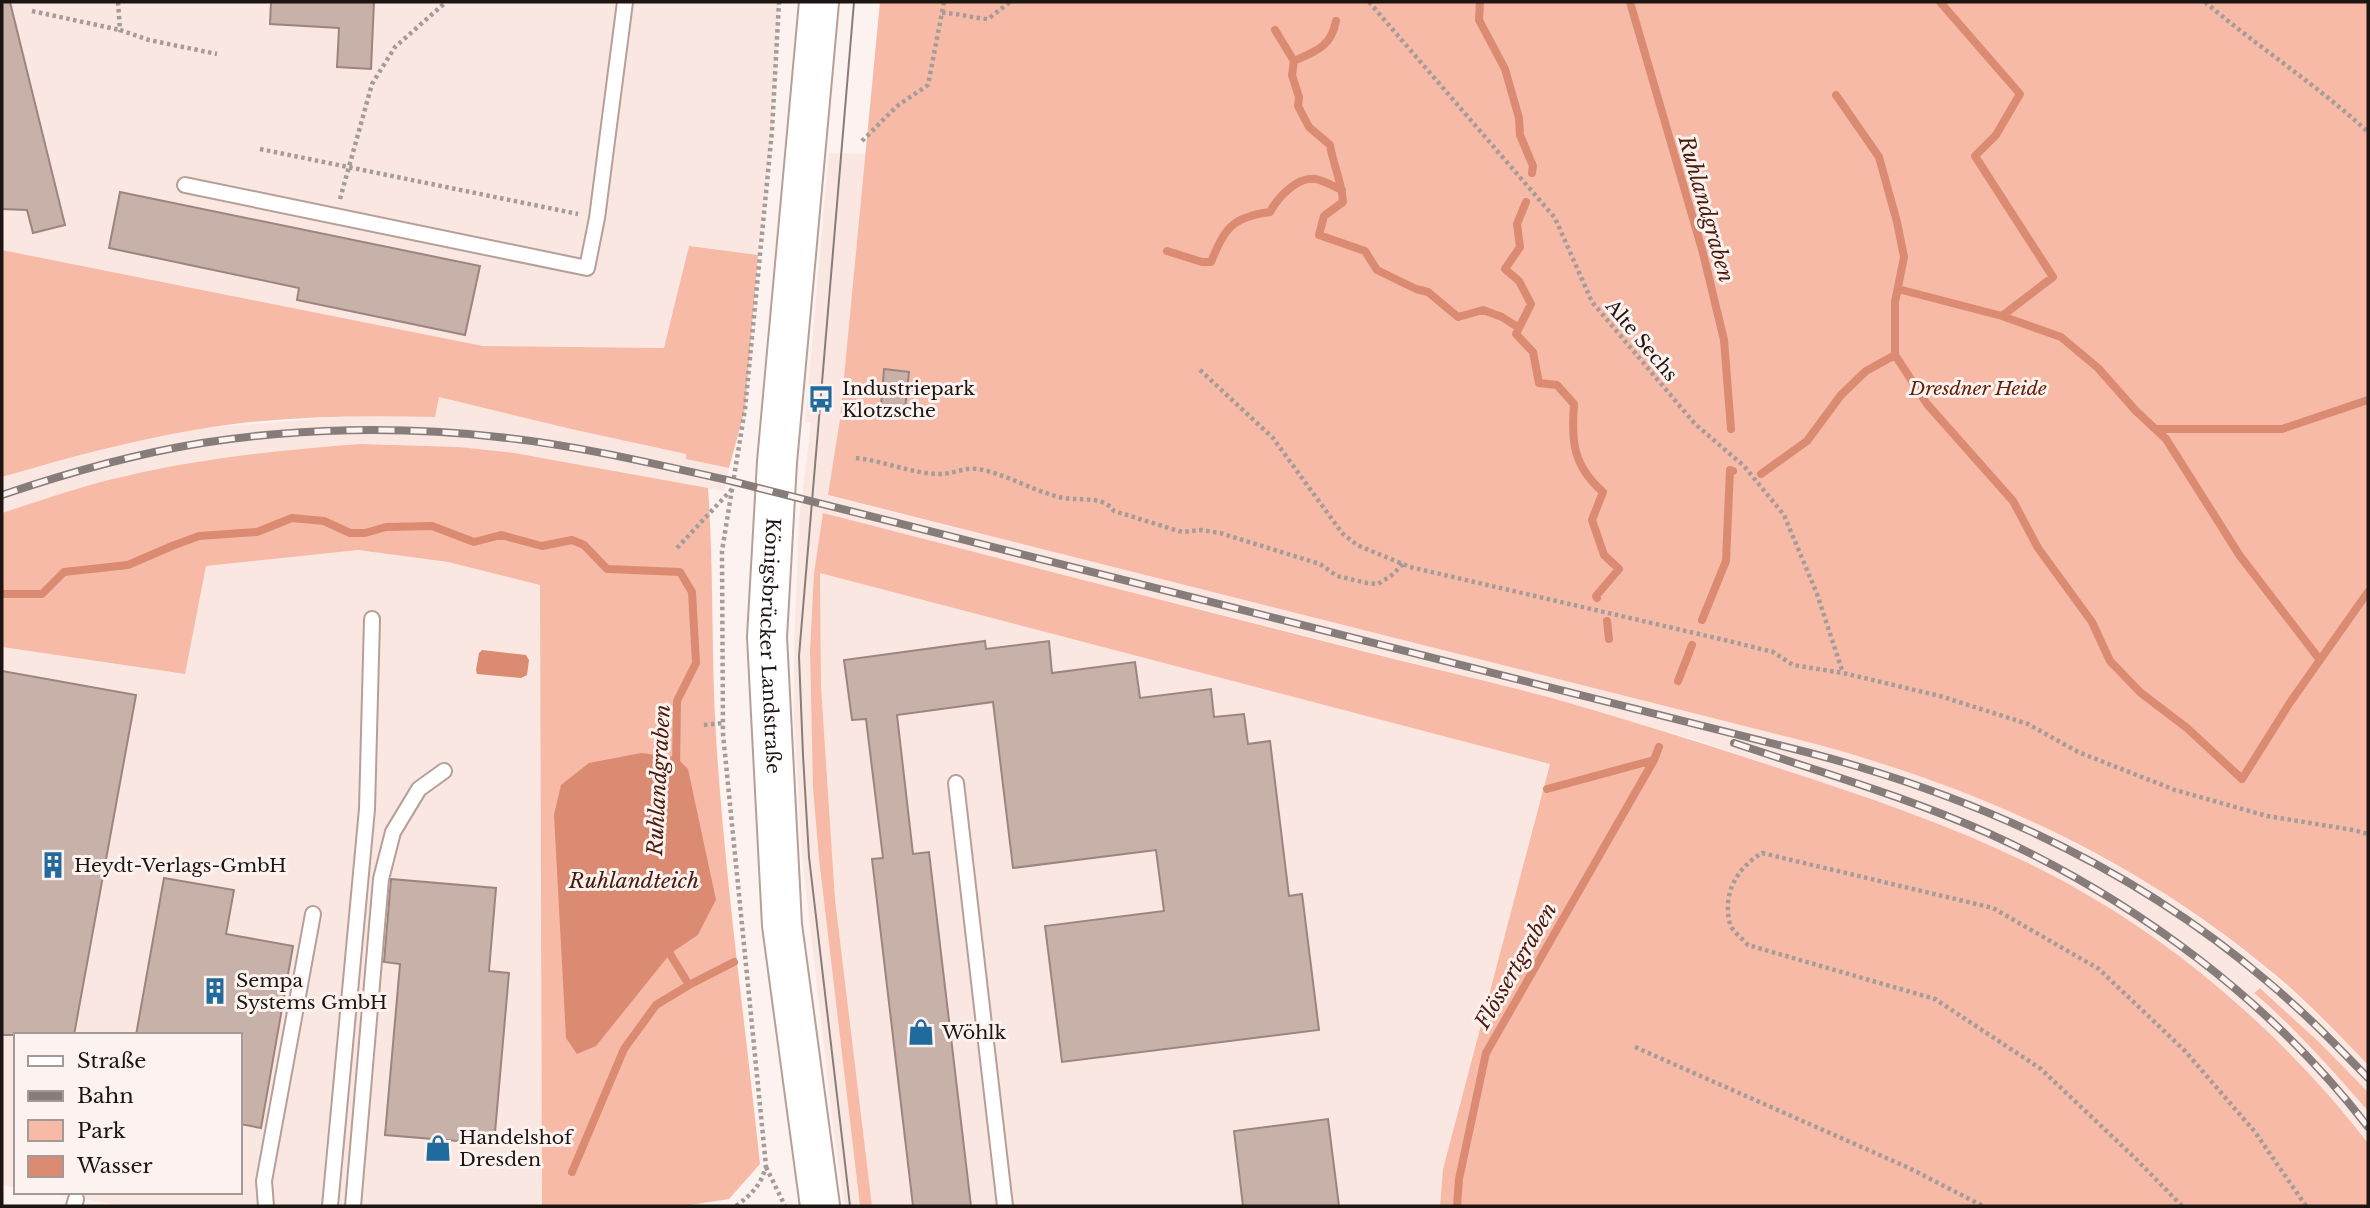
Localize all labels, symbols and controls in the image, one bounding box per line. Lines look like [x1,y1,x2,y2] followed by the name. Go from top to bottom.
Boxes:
[1672,132,1739,285] water label: Ruhlandgraben
[1600,294,1682,386] street label: Alte Sechs
[842,377,975,422] place label: Industriepark Klotzsche
[1908,377,2047,400] park label: Dresdner Heide
[806,384,836,414] bus stop icon: Industriepark Klotzsche
[755,517,785,774] street label: Königsbrücker Landstraße
[642,704,676,857] water label: Ruhlandgraben
[38,850,68,880] building icon: Heydt-Verlags-GmbH
[74,854,287,877] place label: Heydt-Verlags-GmbH
[568,868,699,894] water label: Ruhlandteich
[1469,898,1562,1034] water label: Flössertgraben
[236,969,387,1014] place label: Sempa Systems GmbH
[200,976,230,1006] building icon: Sempa Systems GmbH
[906,1017,936,1047] shop icon: Wöhlk
[941,1021,1007,1044] place label: Wöhlk
[14,1033,242,1194] legend
[77,1048,146,1074] text: Straße
[77,1083,134,1109] text: Bahn
[77,1118,126,1144] text: Park
[459,1126,574,1171] place label: Handelshof Dresden
[423,1133,453,1163] shop icon: Handelshof Dresden
[76,1153,153,1179] text: Wasser

